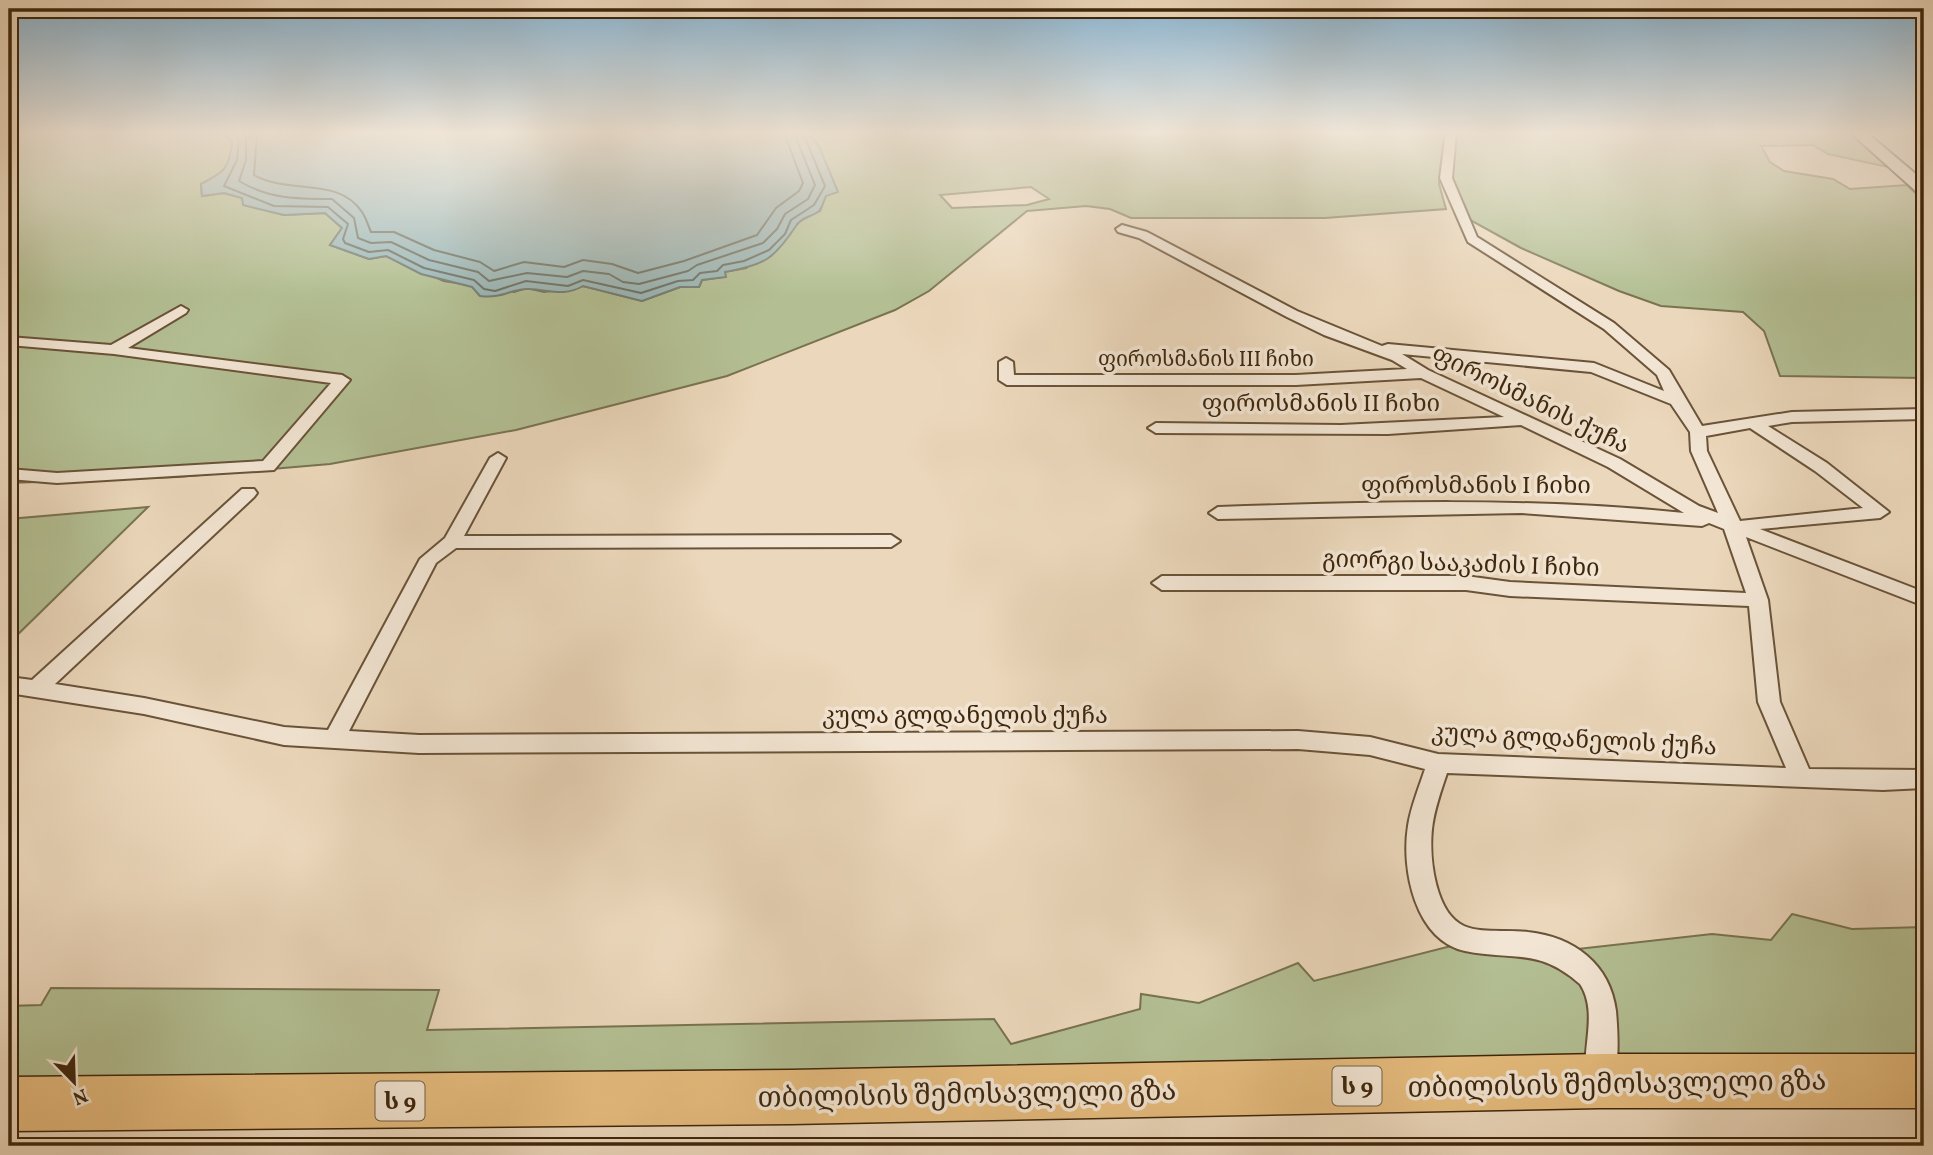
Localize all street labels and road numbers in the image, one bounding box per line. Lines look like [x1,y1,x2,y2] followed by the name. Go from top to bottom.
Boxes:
[1425,338,1635,464] street label: ფიროსმანის ქუჩა
[1098,346,1314,375] street label: ფიროსმანის III ჩიხი
[1202,388,1440,422] street label: ფიროსმანის II ჩიხი
[1361,470,1591,504] street label: ფიროსმანის I ჩიხი
[1322,543,1600,587] street label: გიორგი სააკაძის I ჩიხი
[822,700,1108,734] street label: კულა გლდანელის ქუჩა
[1430,717,1718,765] street label: კულა გლდანელის ქუჩა
[1407,1062,1827,1109] street label: თბილისის შემოსავლელი გზა
[1332,1066,1382,1106] road number: ს 9
[757,1072,1177,1119] street label: თბილისის შემოსავლელი გზა
[376,1082,424,1120] road number: ს 9

